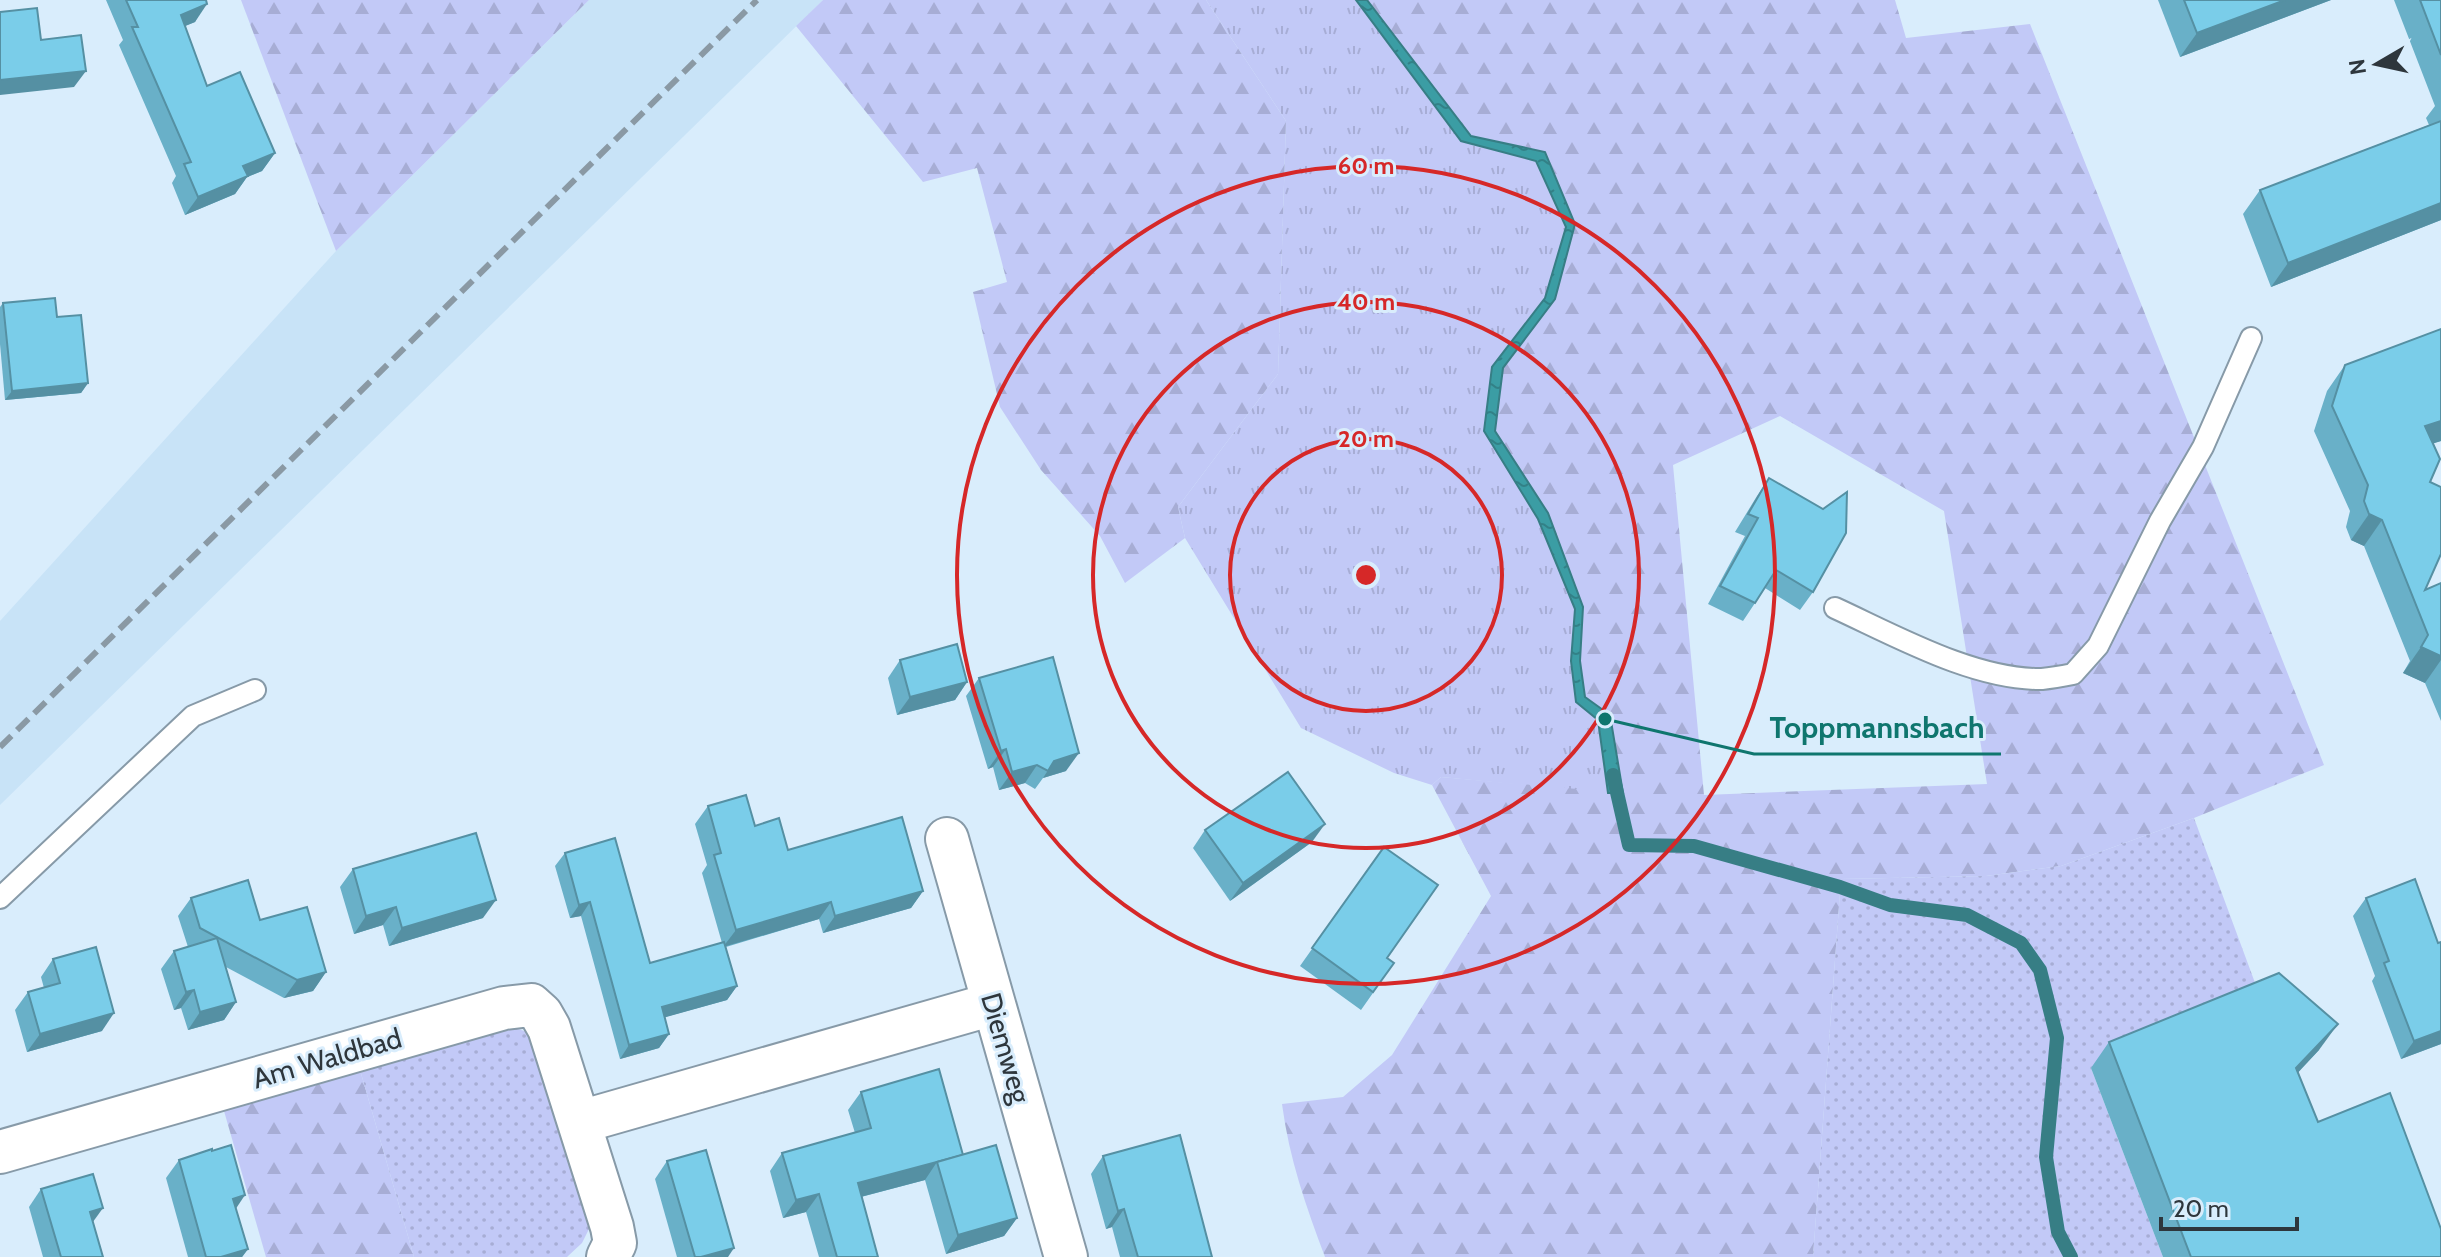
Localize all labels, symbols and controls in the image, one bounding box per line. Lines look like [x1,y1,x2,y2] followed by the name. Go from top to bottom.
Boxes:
[2337,24,2417,104] north arrow
[2343,57,2372,77] text: N
[1338,151,1394,180] text: 60 m
[1337,287,1395,316] text: 40 m
[1338,424,1394,453] text: 20 m
[1352,561,1380,589] centre of rings
[1754,700,2001,754] callout: Toppmannsbach
[1770,709,1984,746] text: Toppmannsbach
[974,989,1038,1108] street label: Diemweg
[249,1021,405,1095] street label: Am Waldbad
[2161,1181,2297,1231] scale bar
[2173,1194,2229,1223] text: 20 m

